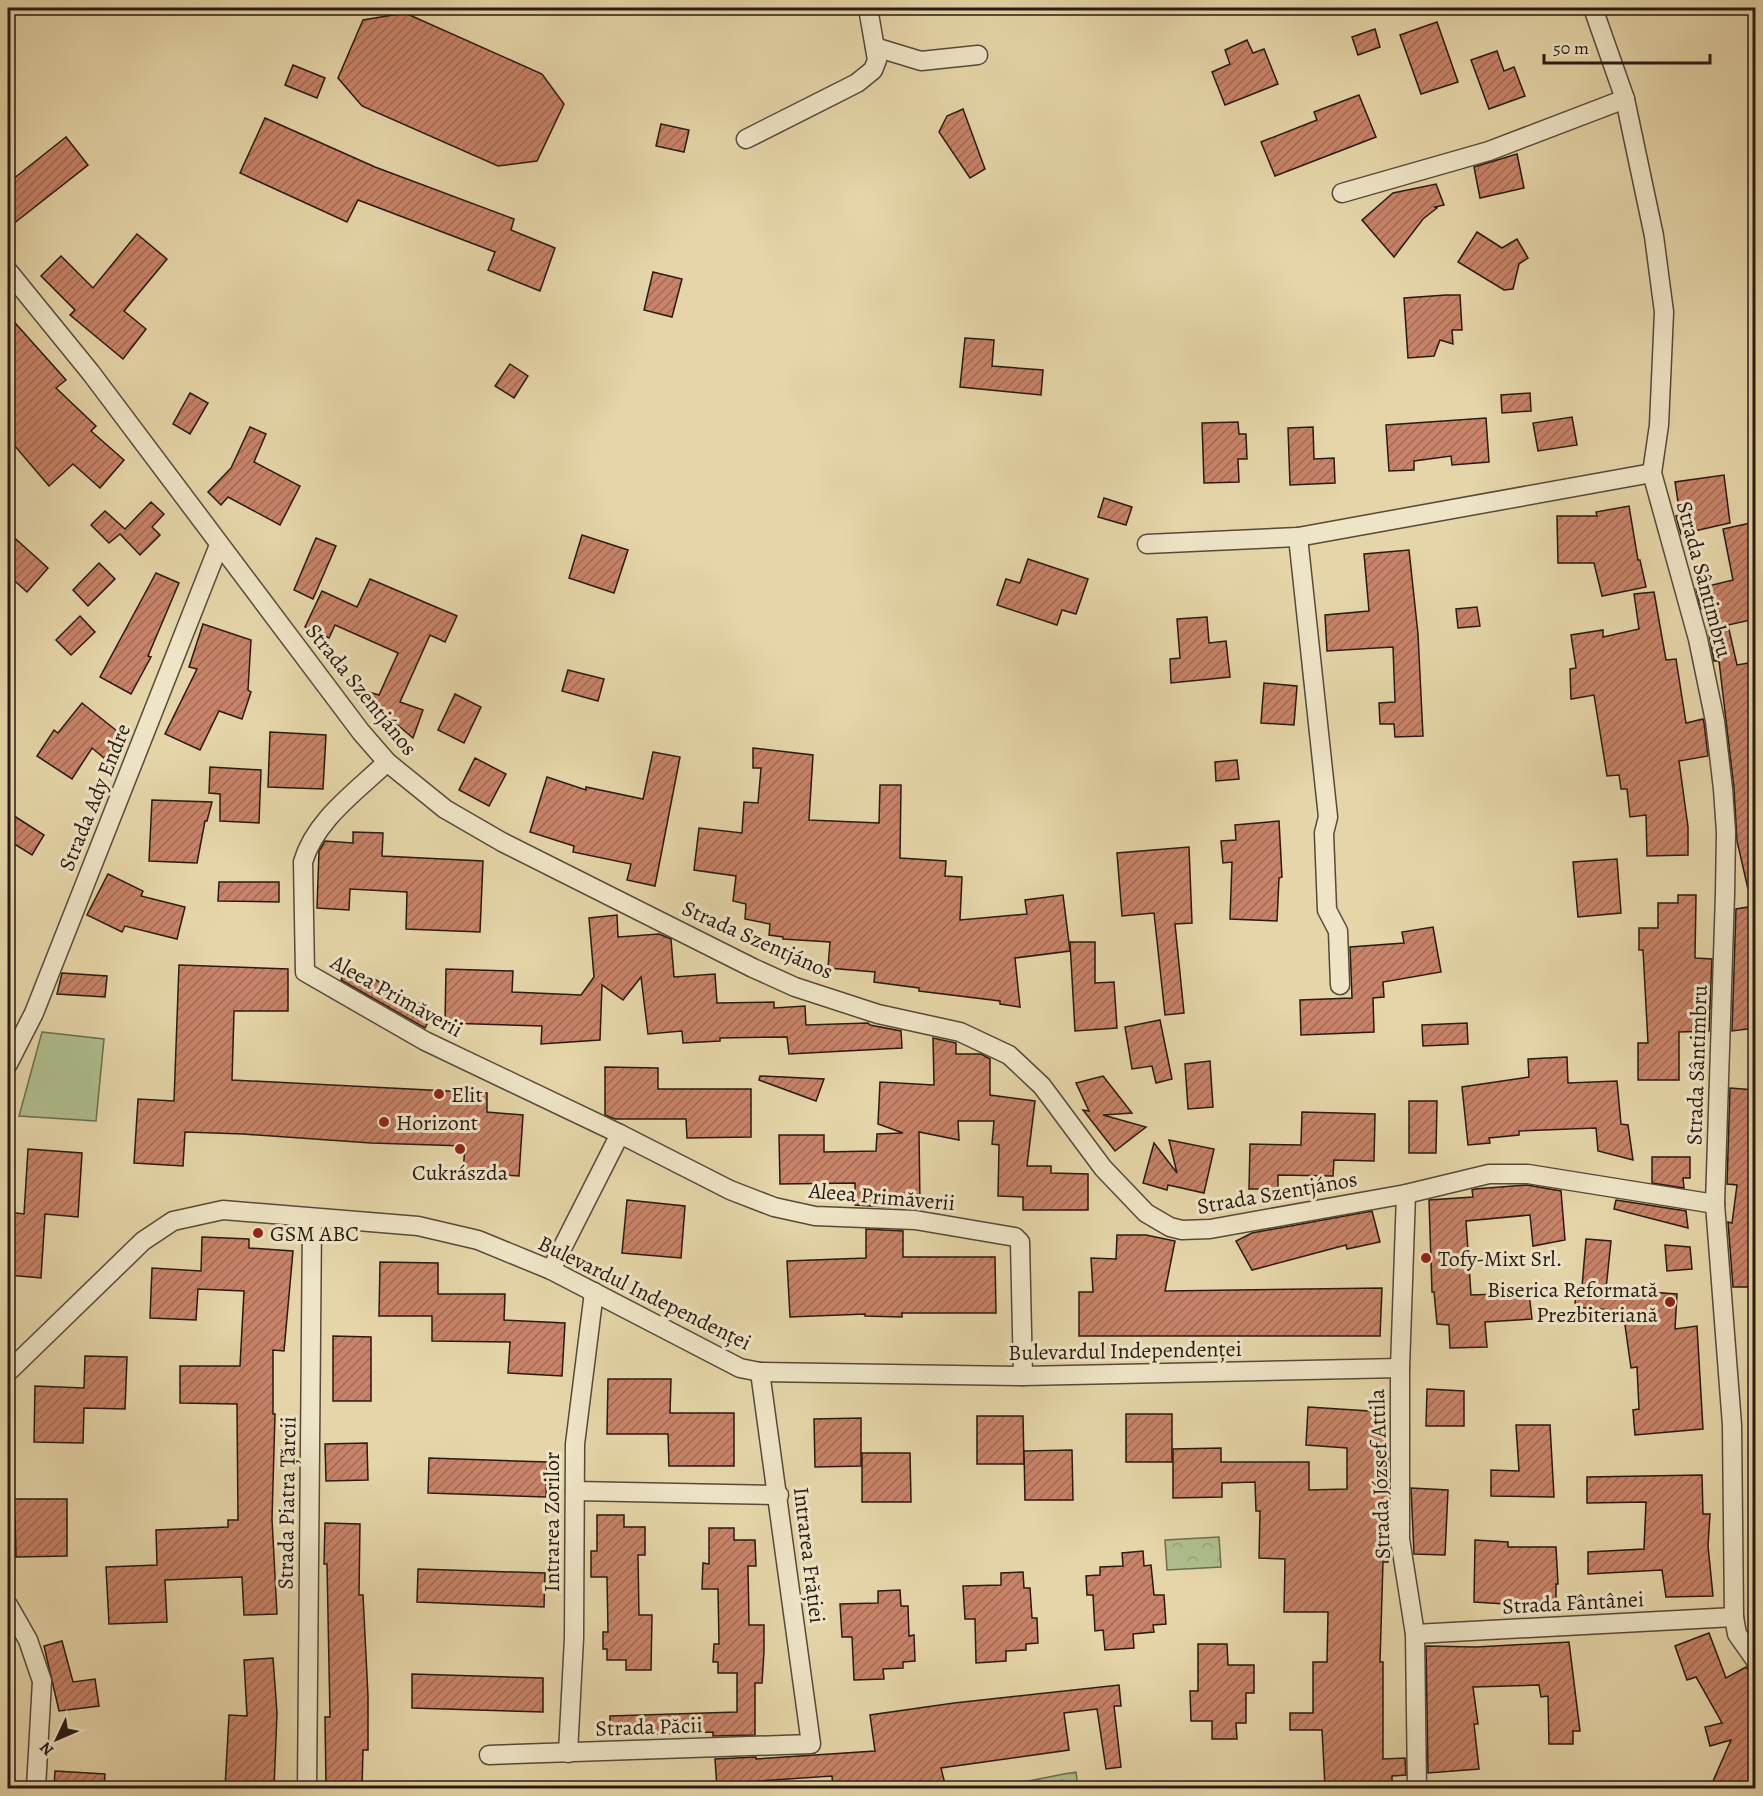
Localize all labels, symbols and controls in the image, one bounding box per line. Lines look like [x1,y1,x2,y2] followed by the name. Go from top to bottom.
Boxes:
[1544,27,1710,65] scale bar
[1553,36,1589,60] text: 50 m
[1669,498,1739,661] street label: Strada Sântimbru
[298,617,424,762] street label: Strada Szentjános
[52,719,138,876] street label: Strada Ady Endre
[677,893,838,987] street label: Strada Szentjános
[324,947,468,1045] street label: Aleea Primăverii
[1679,984,1715,1146] street label: Strada Sântimbru
[451,1080,483,1110] place label: Elit
[432,1087,446,1101] marker: Elit
[396,1108,478,1138] place label: Horizont
[377,1115,391,1129] marker: Horizont
[453,1142,467,1156] marker: Cukrászda
[412,1158,509,1188] place label: Cukrászda
[1195,1164,1360,1222] street label: Strada Szentjános
[806,1176,956,1218] street label: Aleea Primăverii
[270,1219,359,1249] place label: GSM ABC
[251,1226,265,1240] marker: GSM ABC
[533,1228,756,1358] street label: Bulevardul Independenței
[1438,1244,1562,1274] place label: Tofy-Mixt Srl.
[1419,1251,1433,1265] marker: Tofy-Mixt Srl.
[1487,1275,1659,1330] place label: Biserica Reformată Prezbiteriană
[1663,1295,1677,1309] marker: Biserica Reformată Prezbiteriană
[1008,1334,1242,1368] street label: Bulevardul Independenței
[1362,1387,1398,1560] street label: Strada József Attila
[270,1416,304,1590] street label: Strada Piatra Țărcii
[537,1452,567,1592] street label: Intrarea Zorilor
[786,1485,832,1625] street label: Intrarea Frăției
[1501,1584,1645,1622] street label: Strada Fântânei
[27,1709,87,1769] north arrow
[595,1710,703,1744] street label: Strada Păcii
[35,1737,59,1761] text: N

